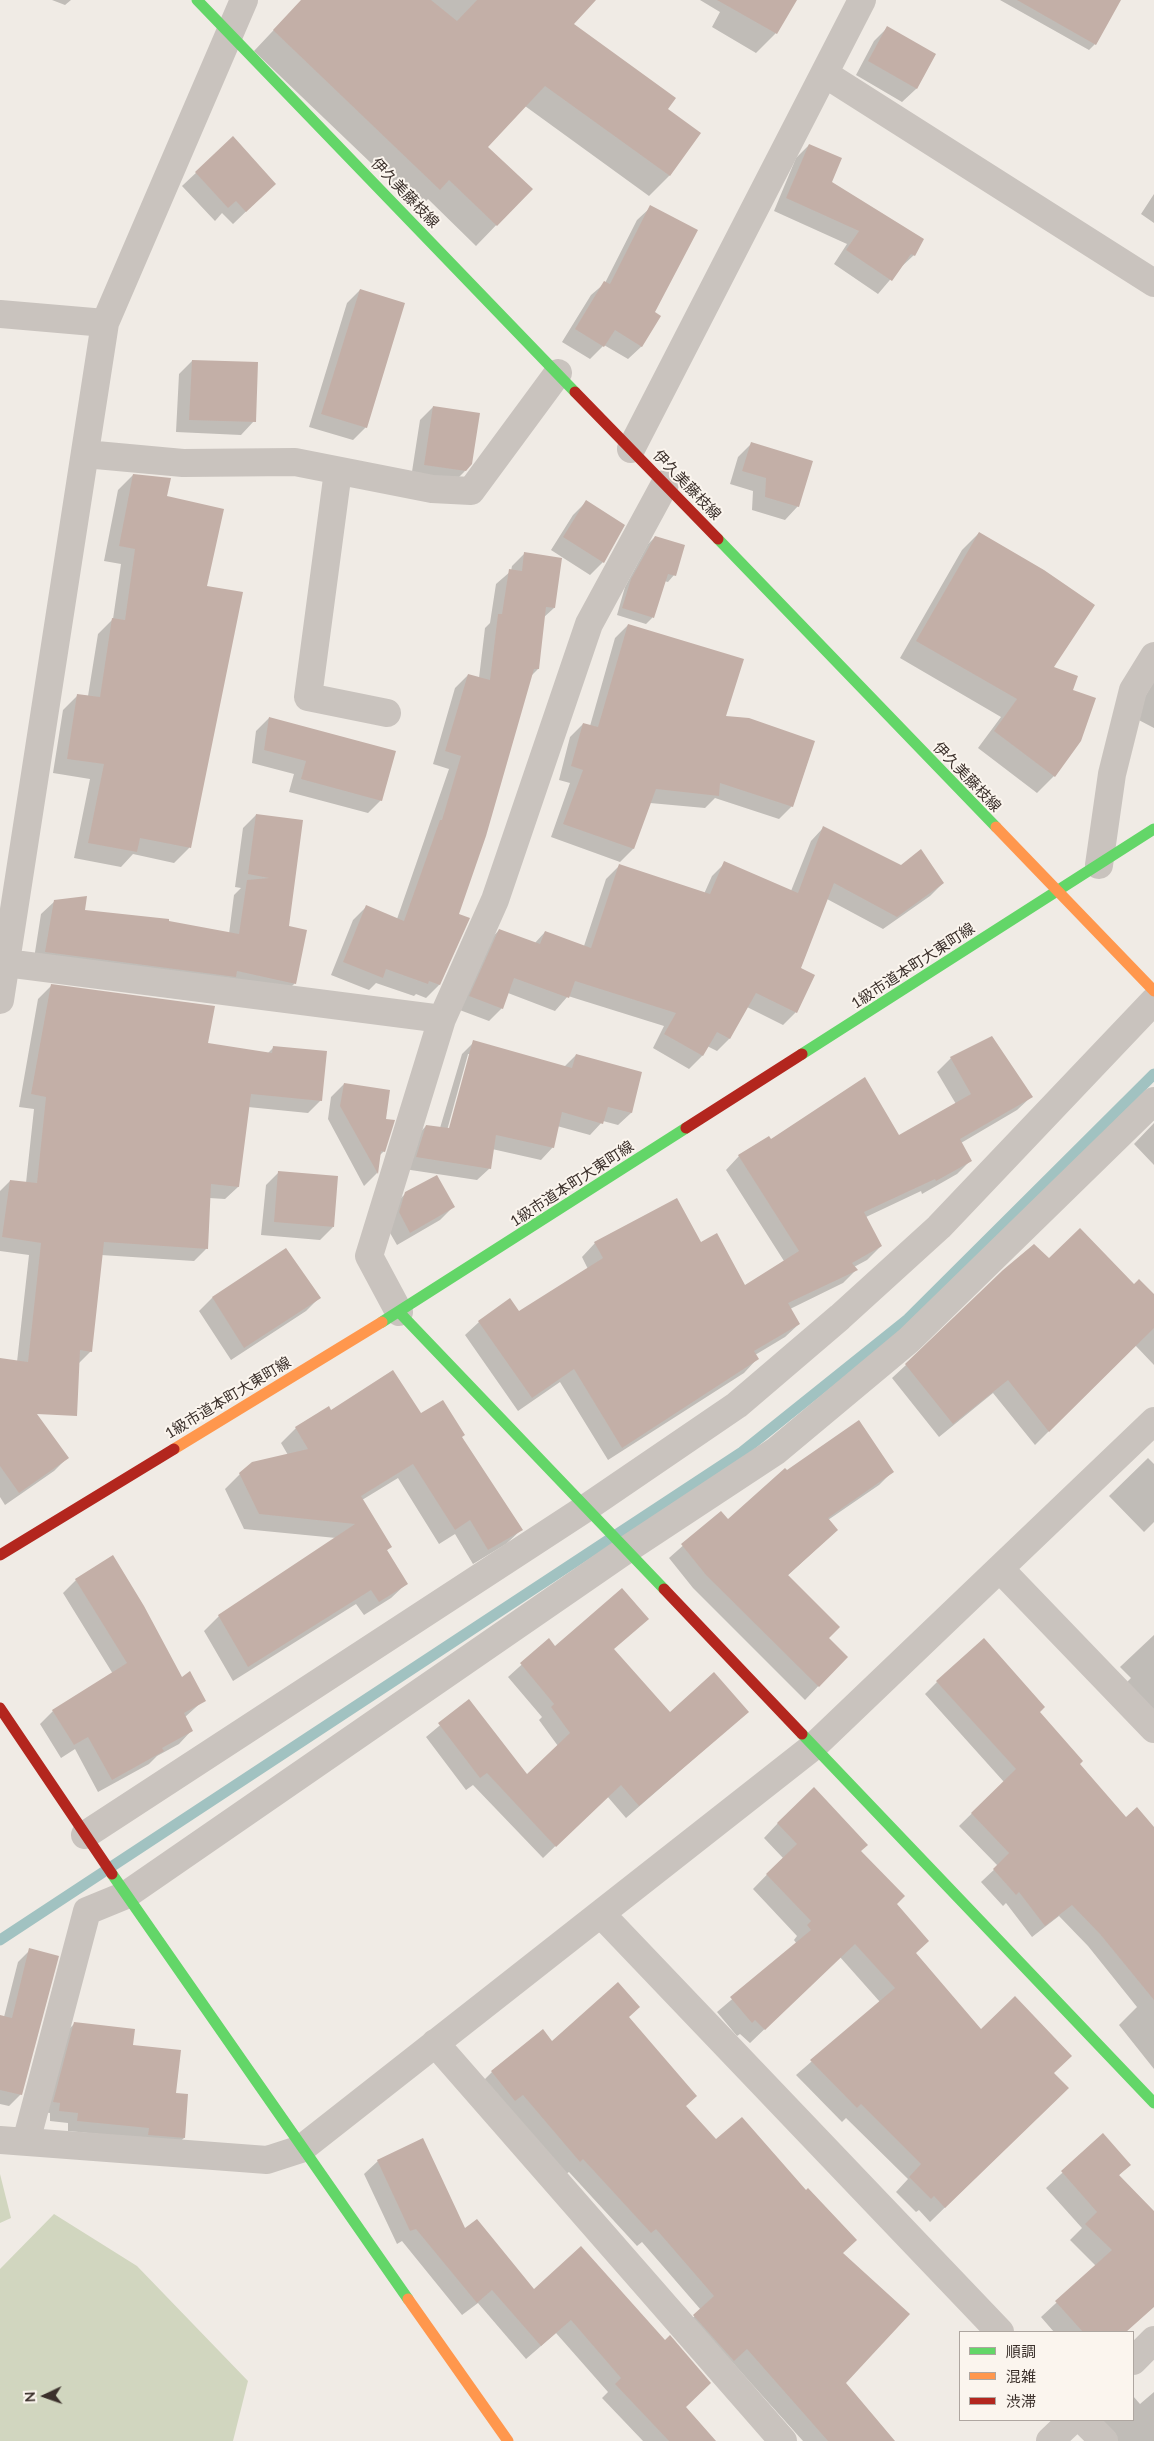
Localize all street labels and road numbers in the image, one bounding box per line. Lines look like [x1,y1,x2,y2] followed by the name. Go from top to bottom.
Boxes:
[367,154,443,232] street label: 伊久美藤枝線
[649,446,725,524] street label: 伊久美藤枝線
[929,738,1005,816] street label: 伊久美藤枝線
[848,919,978,1013] street label: 1級市道本町大東町線
[507,1137,637,1231] street label: 1級市道本町大東町線
[162,1353,294,1443] street label: 1級市道本町大東町線

